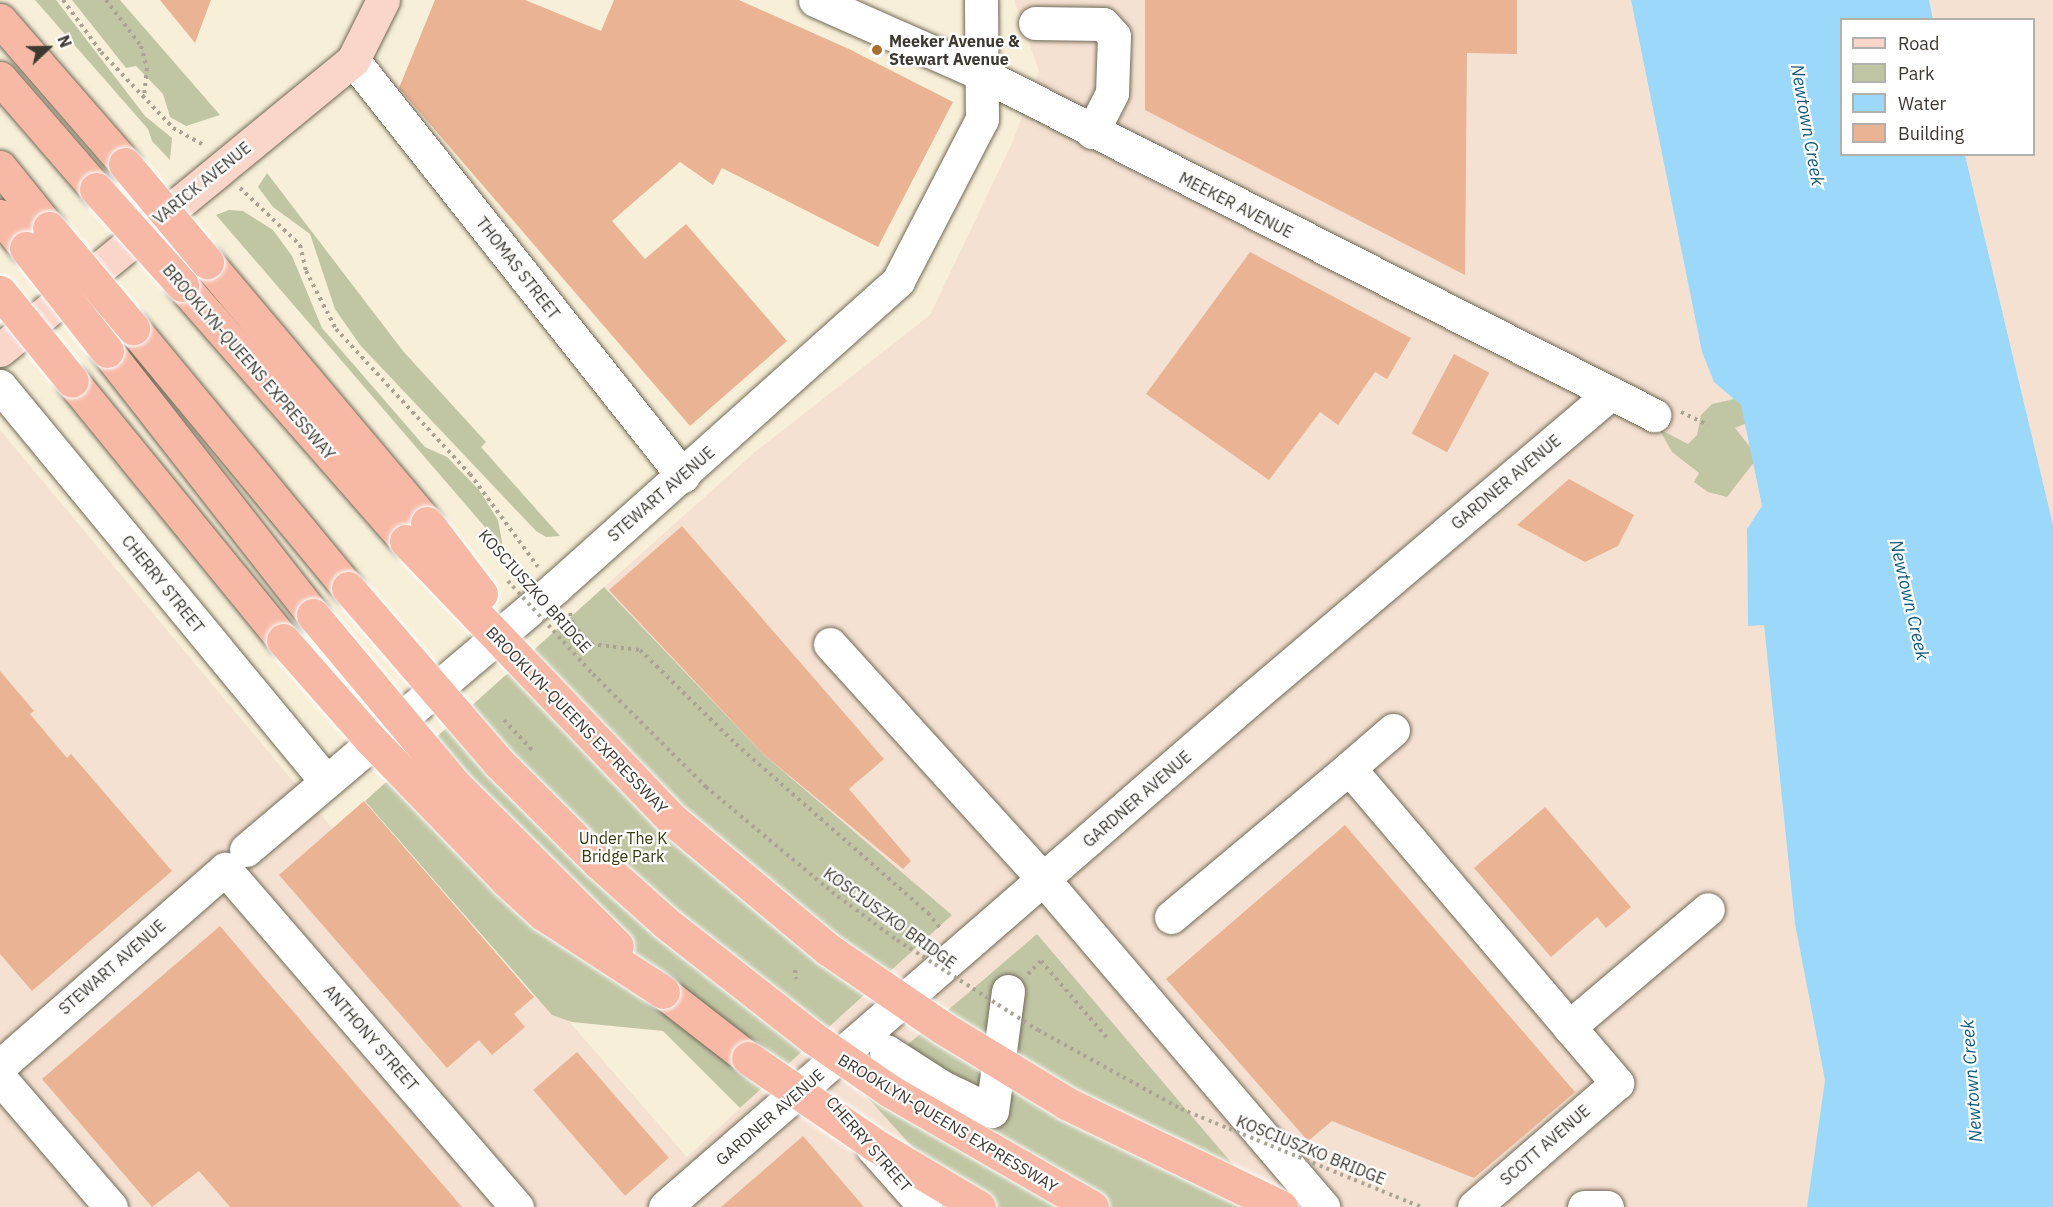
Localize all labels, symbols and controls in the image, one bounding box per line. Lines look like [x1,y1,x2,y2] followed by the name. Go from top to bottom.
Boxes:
[18,18,78,78] north arrow
[1840,18,2035,156] legend
[889,31,1019,69] place label: Meeker Avenue & Stewart Avenue
[53,32,76,50] text: N
[1898,32,1939,55] text: Road
[870,43,884,57] marker: Meeker Avenue & Stewart Avenue
[1898,62,1934,85] text: Park
[1786,63,1828,187] water label: Newtown Creek
[1898,92,1946,115] text: Water
[1898,122,1964,145] text: Building
[149,138,255,228] street label: VARICK AVENUE
[1176,168,1296,242] street label: MEEKER AVENUE
[472,213,564,323] street label: THOMAS STREET
[159,260,339,464] street label: BROOKLYN-QUEENS EXPRESSWAY
[1447,431,1565,533] street label: GARDNER AVENUE
[604,442,718,546] street label: STEWART AVENUE
[475,525,595,657] street label: KOSCIUSZKO BRIDGE
[118,531,208,637] street label: CHERRY STREET
[1885,538,1933,662] water label: Newtown Creek
[482,622,672,818] street label: BROOKLYN-QUEENS EXPRESSWAY
[1079,747,1195,851] street label: GARDNER AVENUE
[579,828,667,866] park label: Under The K Bridge Park
[820,863,960,973] street label: KOSCIUSZKO BRIDGE
[55,915,169,1019] street label: STEWART AVENUE
[320,981,422,1095] street label: ANTHONY STREET
[1957,1019,1987,1143] water label: Newtown Creek
[835,1050,1061,1196] street label: BROOKLYN-QUEENS EXPRESSWAY
[712,1065,828,1169] street label: GARDNER AVENUE
[822,1092,916,1196] street label: CHERRY STREET
[1496,1101,1594,1189] street label: SCOTT AVENUE
[1234,1111,1388,1189] street label: KOSCIUSZKO BRIDGE

